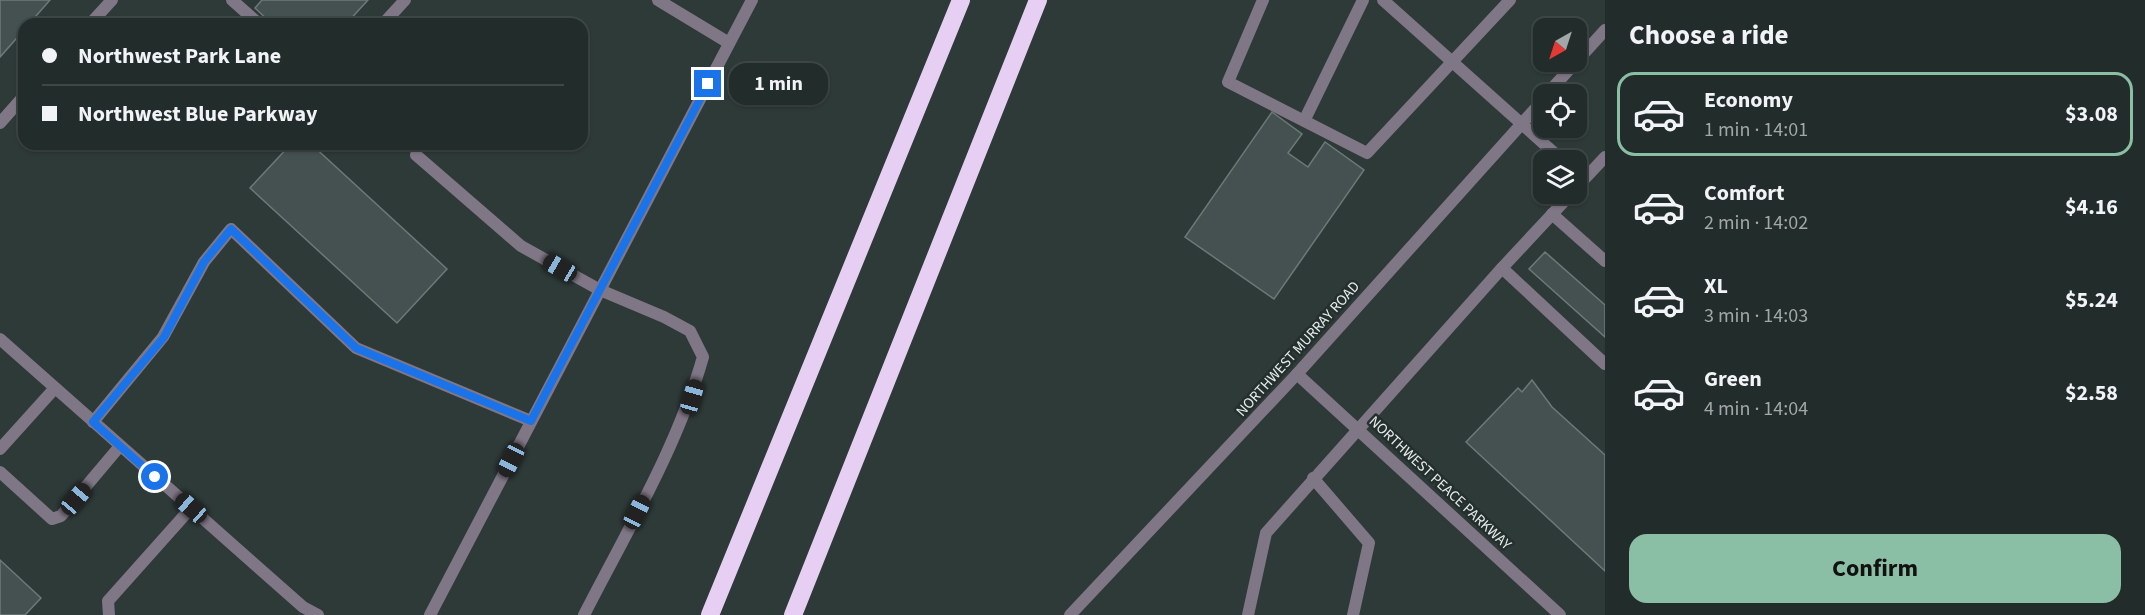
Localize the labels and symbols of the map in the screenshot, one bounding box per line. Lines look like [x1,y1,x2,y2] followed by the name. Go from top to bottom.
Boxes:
[1533,18,1587,72] north arrow
[729,63,828,105] callout: 1 min
[694,70,721,97] route end
[540,251,580,285] car
[1231,277,1365,421] street label: NORTHWEST MURRAY ROAD
[678,377,706,417] car
[1364,411,1517,555] street label: NORTHWEST PEACE PARKWAY
[495,440,527,480] car
[141,463,168,490] route start
[58,479,94,519] car
[172,489,210,527] car
[621,492,653,532] car

